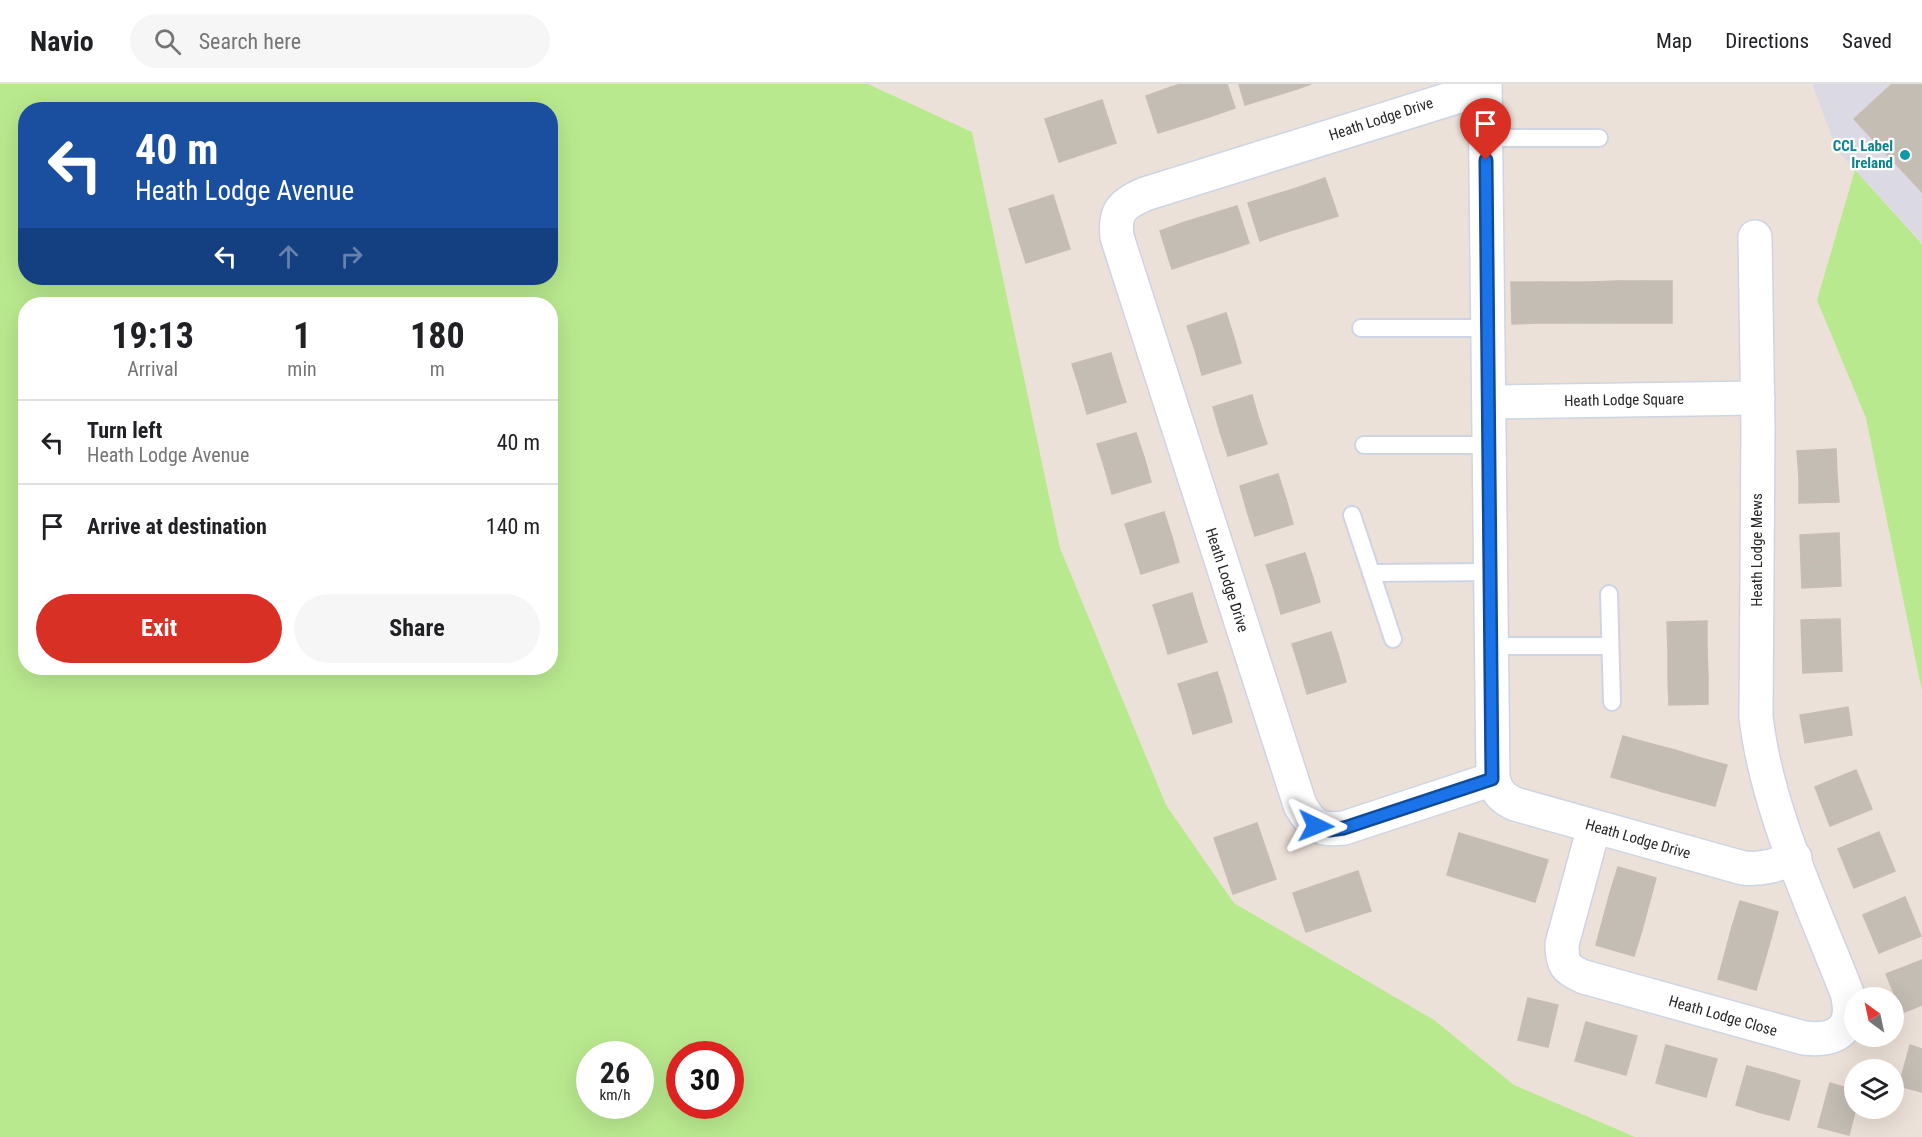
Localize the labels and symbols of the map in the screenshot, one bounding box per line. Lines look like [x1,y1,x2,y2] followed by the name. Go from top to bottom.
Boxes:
[1327,94,1435,144] street label: Heath Lodge Drive
[1460,98,1511,160] pin
[1833,137,1893,172] place label: CCL Label Ireland
[1898,148,1912,162] marker: CCL Label Ireland
[1564,390,1684,410] street label: Heath Lodge Square
[1748,493,1766,607] street label: Heath Lodge Mews
[1202,526,1252,634] street label: Heath Lodge Drive
[1284,794,1348,858] position arrow
[1583,815,1693,863] street label: Heath Lodge Drive
[1844,987,1904,1047] north arrow
[1667,992,1779,1040] street label: Heath Lodge Close
[666,1041,744,1119] speed limit sign: 30

